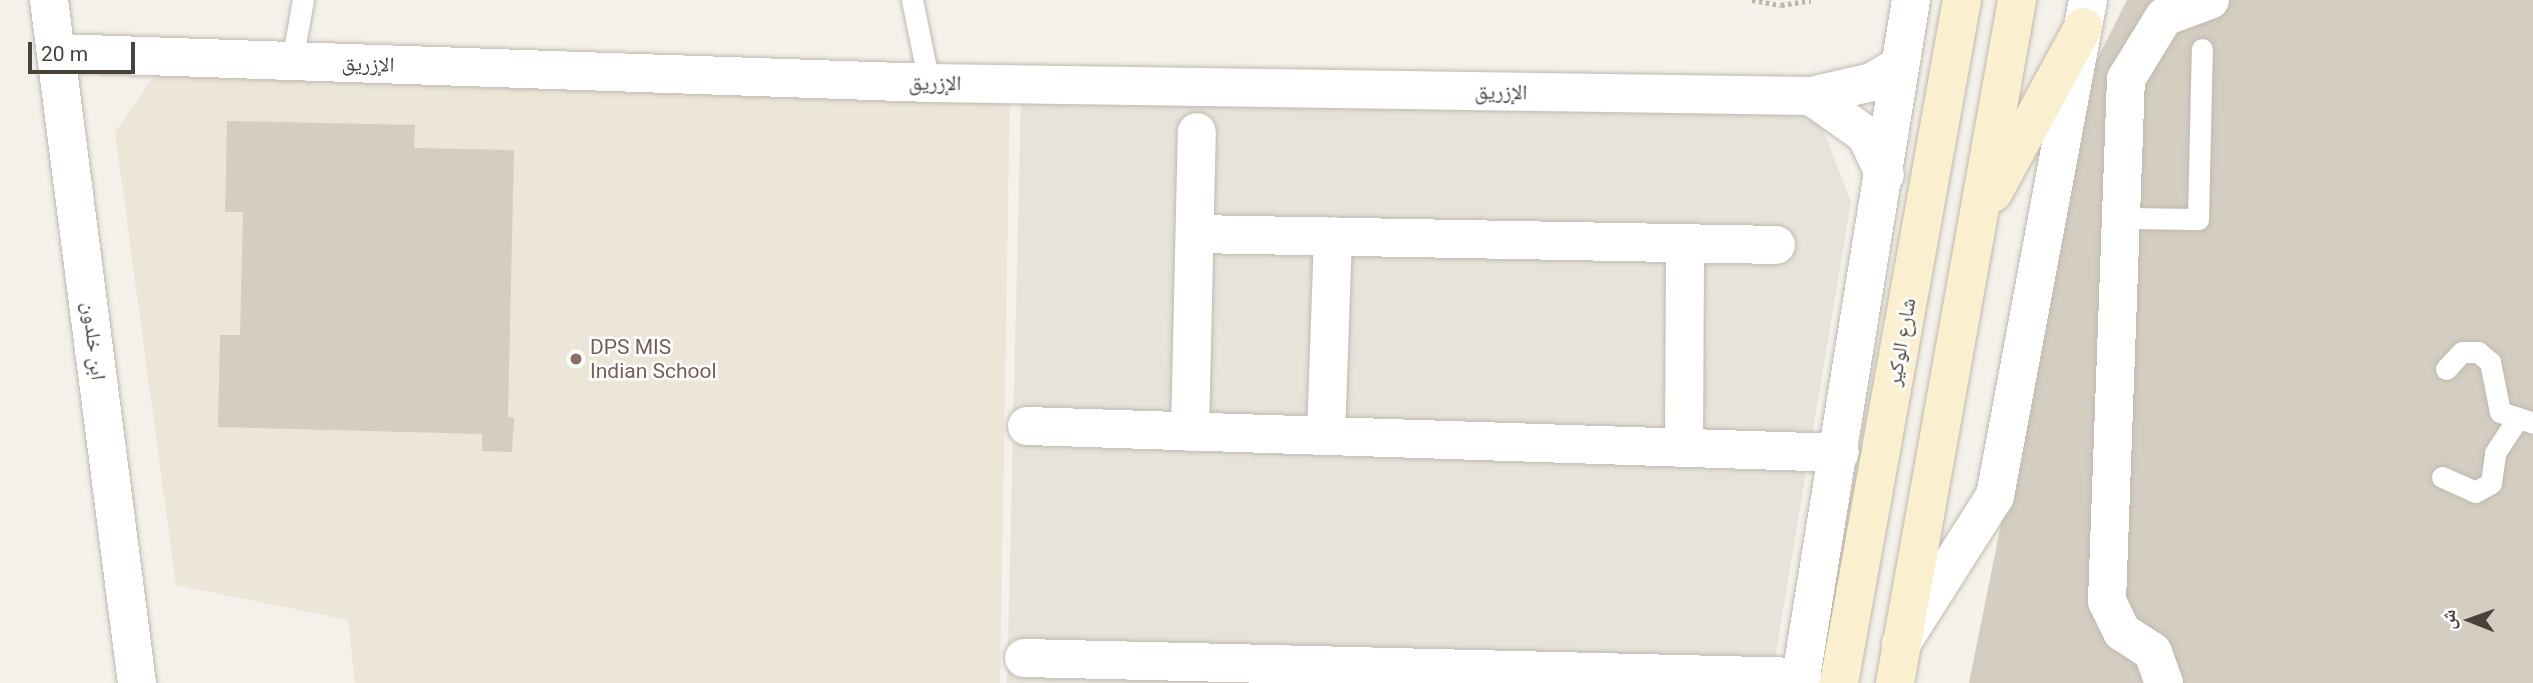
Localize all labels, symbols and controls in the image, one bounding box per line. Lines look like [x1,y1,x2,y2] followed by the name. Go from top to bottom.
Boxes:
[32,28,138,72] scale bar
[41,42,88,66] text: 20 m
[341,50,395,78] street label: الإزريق
[908,70,962,96] street label: الإزريق
[1474,79,1528,105] street label: الإزريق
[1881,296,1921,388] street label: شارع الوكير
[77,300,111,382] street label: ابن خلدون
[590,334,717,384] place label: DPS MIS Indian School
[568,351,584,367] marker: DPS MIS Indian School
[2435,585,2505,655] north arrow
[2437,609,2460,630] text: ش

